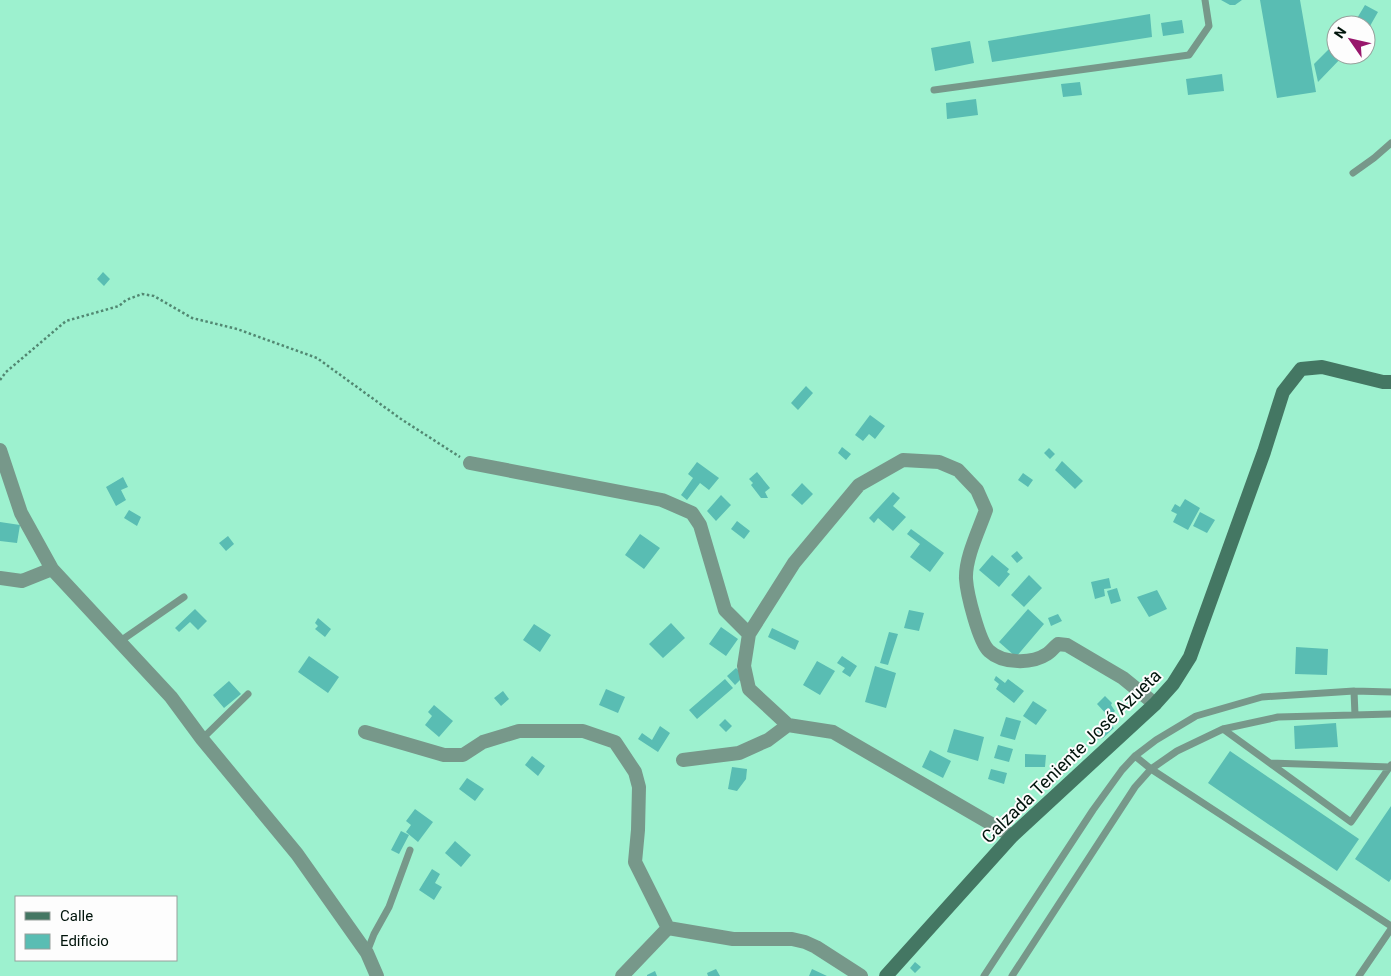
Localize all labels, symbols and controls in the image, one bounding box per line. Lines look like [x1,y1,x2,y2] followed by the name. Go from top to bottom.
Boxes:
[1326,15,1376,65] north arrow
[1331,24,1350,41] text: N
[977,665,1165,847] street label: Calzada Teniente José Azueta
[15,896,178,961] legend
[60,907,93,925] text: Calle
[60,932,109,950] text: Edificio

